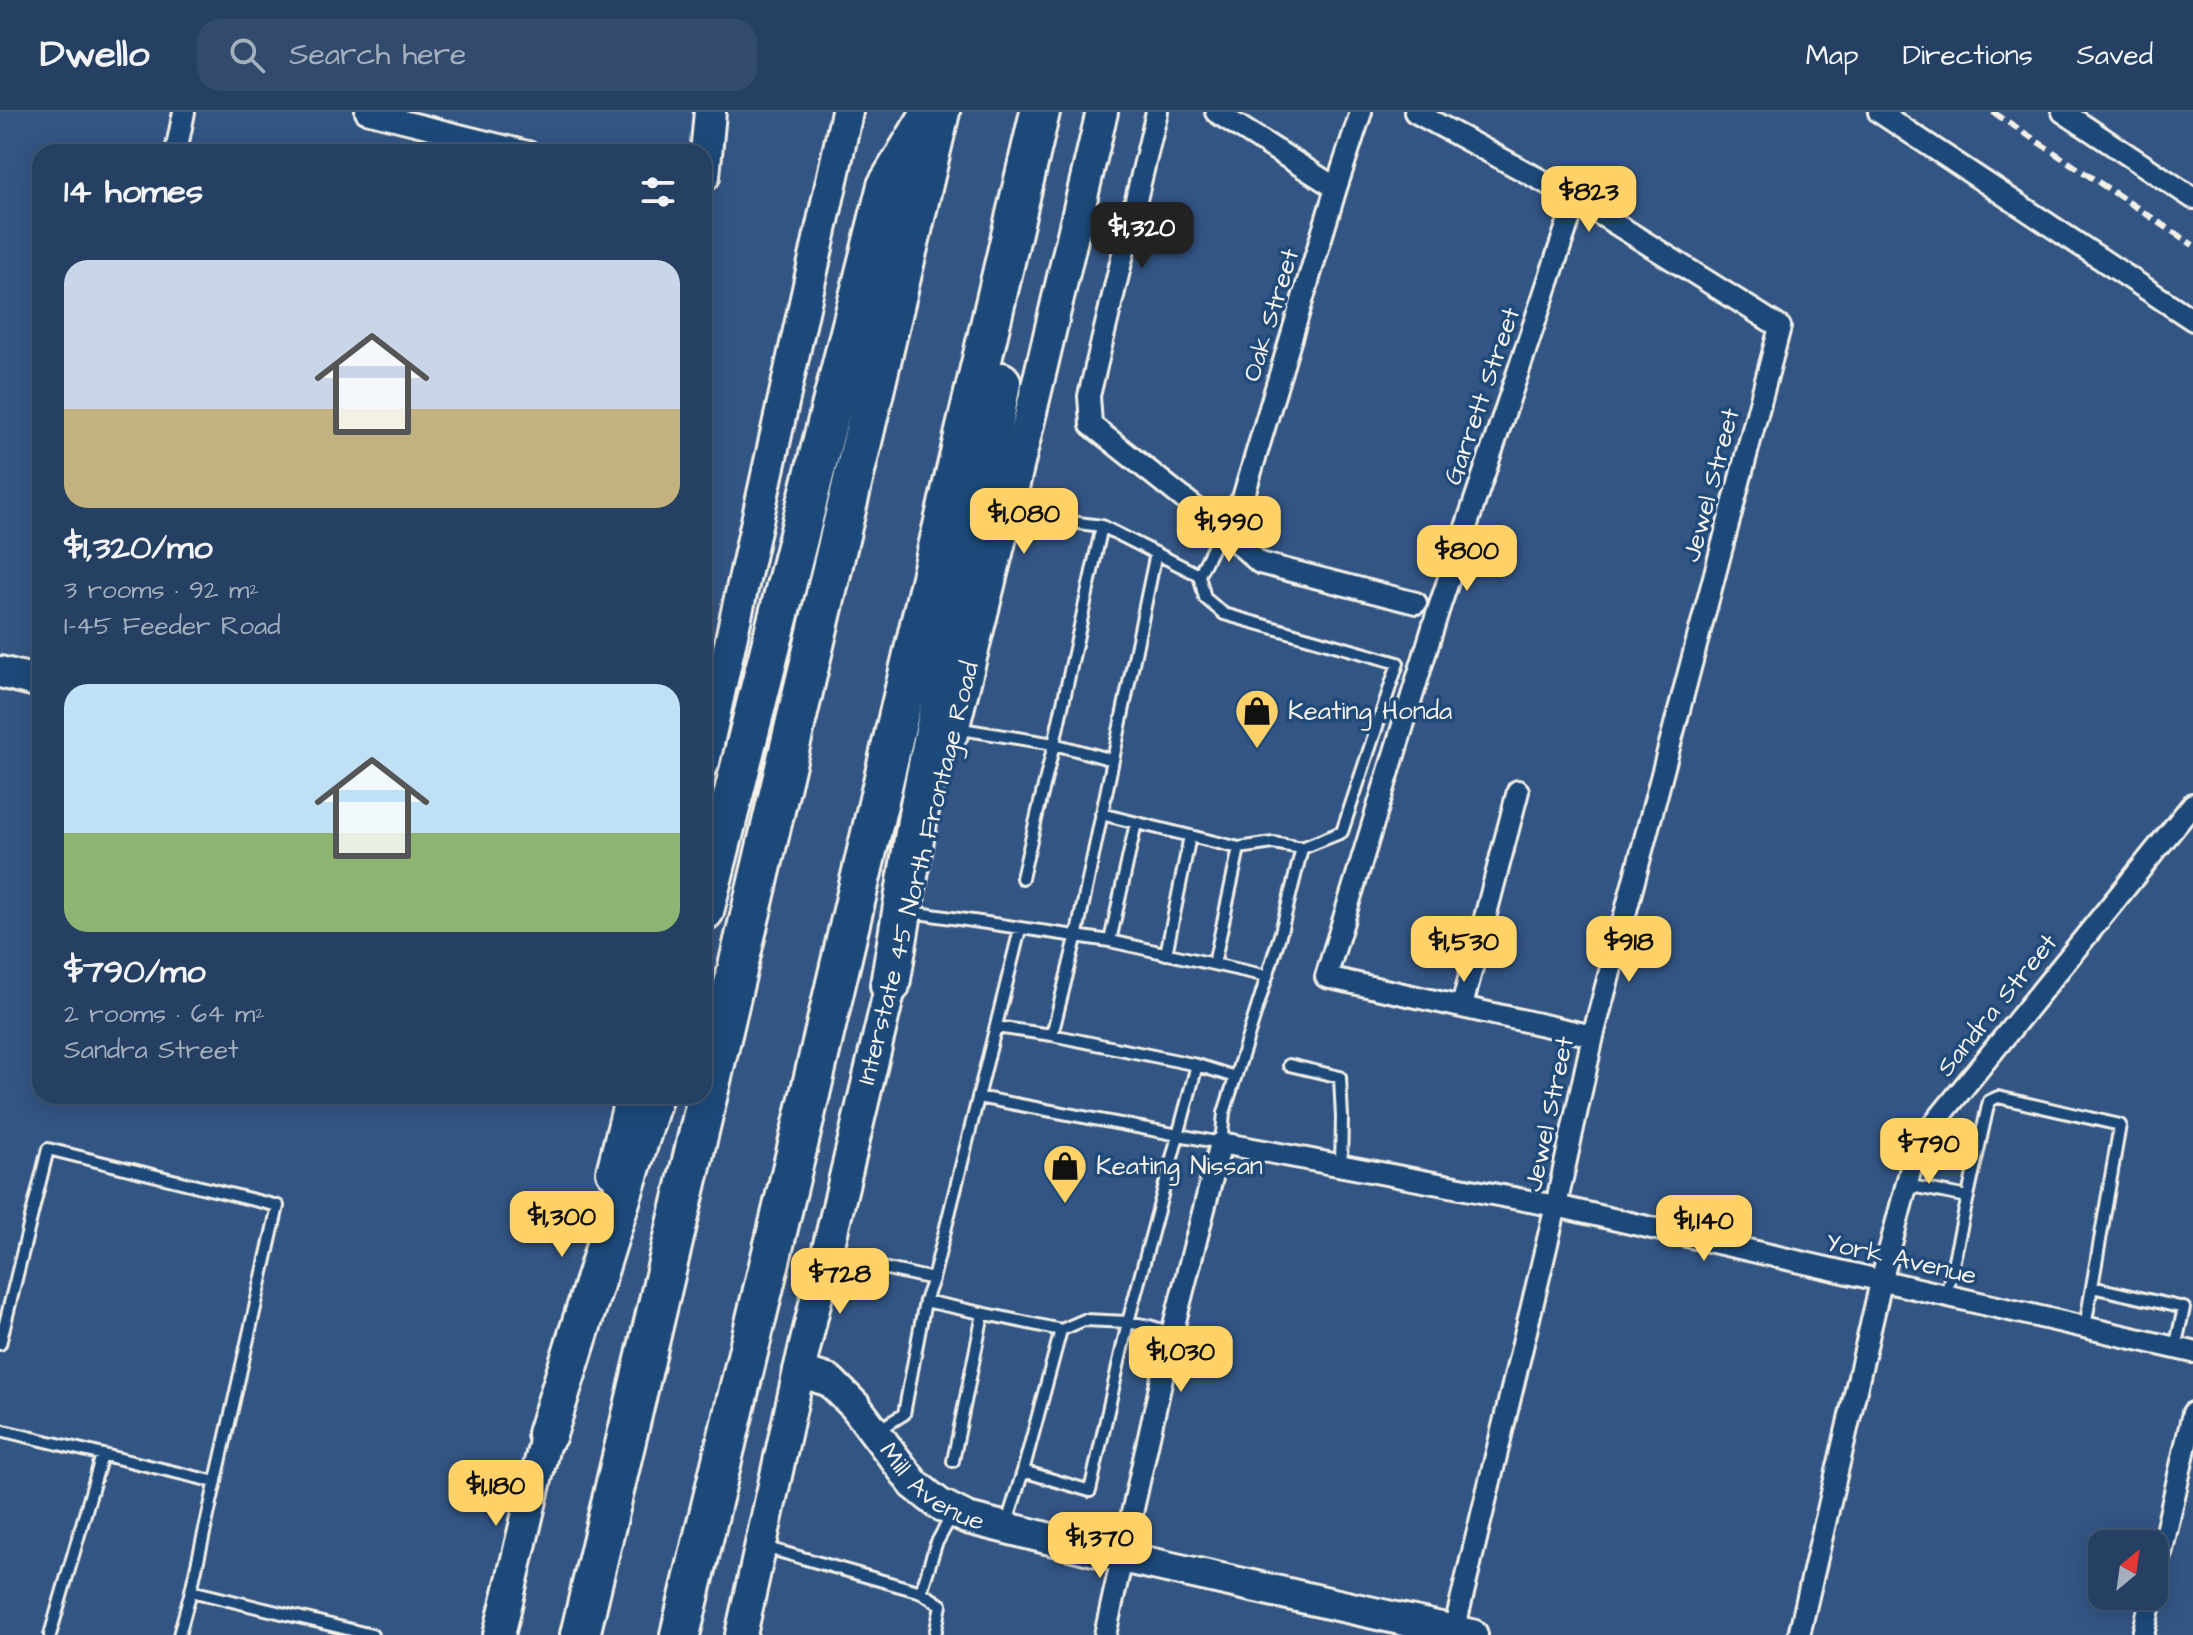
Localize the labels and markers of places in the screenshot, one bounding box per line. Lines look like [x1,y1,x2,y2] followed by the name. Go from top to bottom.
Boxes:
[1542,166,1636,234] pin: $823
[1077,202,1207,270] pin: $1,320
[959,488,1089,556] pin: $1,080
[1164,496,1294,564] pin: $1,990
[1420,525,1514,593] pin: $800
[1233,687,1281,750] shop icon: Keating Honda
[1288,693,1452,731] place label: Keating Honda
[1399,916,1529,984] pin: $1,530
[1582,916,1676,984] pin: $918
[1882,1118,1976,1186] pin: $790
[1041,1142,1089,1205] shop icon: Keating Nissan
[1096,1148,1263,1186] place label: Keating Nissan
[497,1191,627,1259] pin: $1,300
[1639,1195,1769,1263] pin: $1,140
[793,1248,887,1316] pin: $728
[1116,1326,1246,1394] pin: $1,030
[431,1460,561,1528] pin: $1,180
[1035,1512,1165,1580] pin: $1,370

